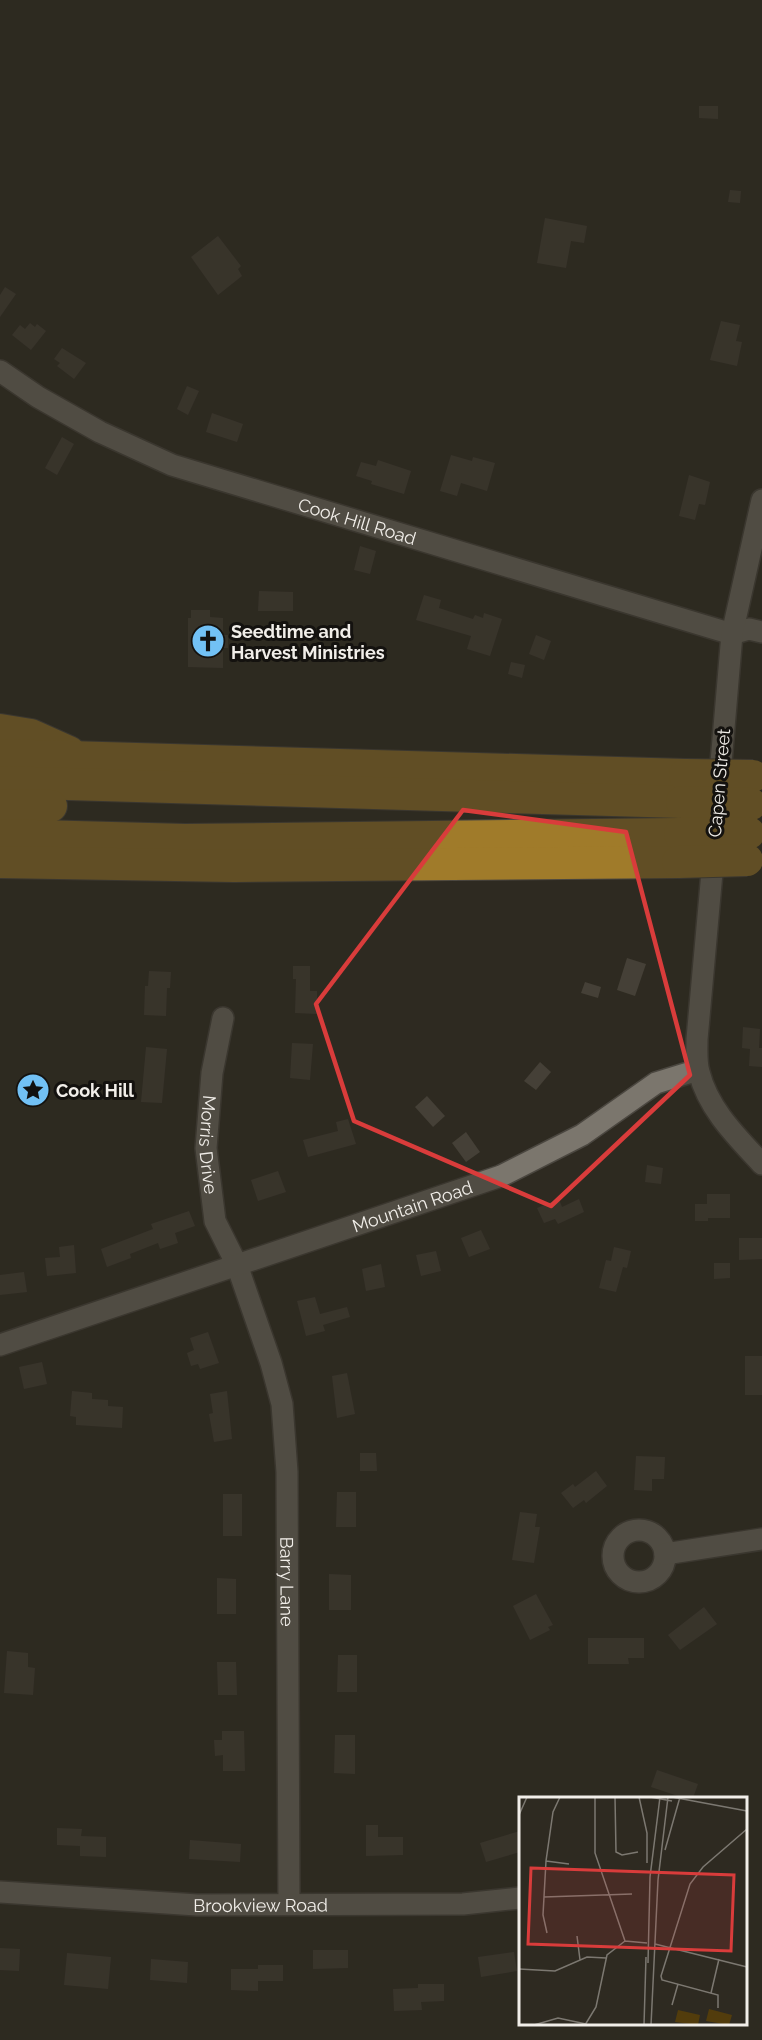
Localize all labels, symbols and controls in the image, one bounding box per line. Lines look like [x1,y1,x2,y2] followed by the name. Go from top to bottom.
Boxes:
[296,493,419,549] street label: Cook Hill Road
[231,621,385,663] place label: Seedtime and Harvest Ministries
[190,623,226,659] church icon: Seedtime and Harvest Ministries
[704,728,734,838] street label: Capen Street
[15,1072,51,1108] place icon: Cook Hill
[56,1080,134,1101] place label: Cook Hill
[195,1094,222,1196] street label: Morris Drive
[349,1176,475,1236] street label: Mountain Road
[277,1537,298,1627] street label: Barry Lane
[519,1797,747,2025] inset map
[193,1894,328,1916] street label: Brookview Road

